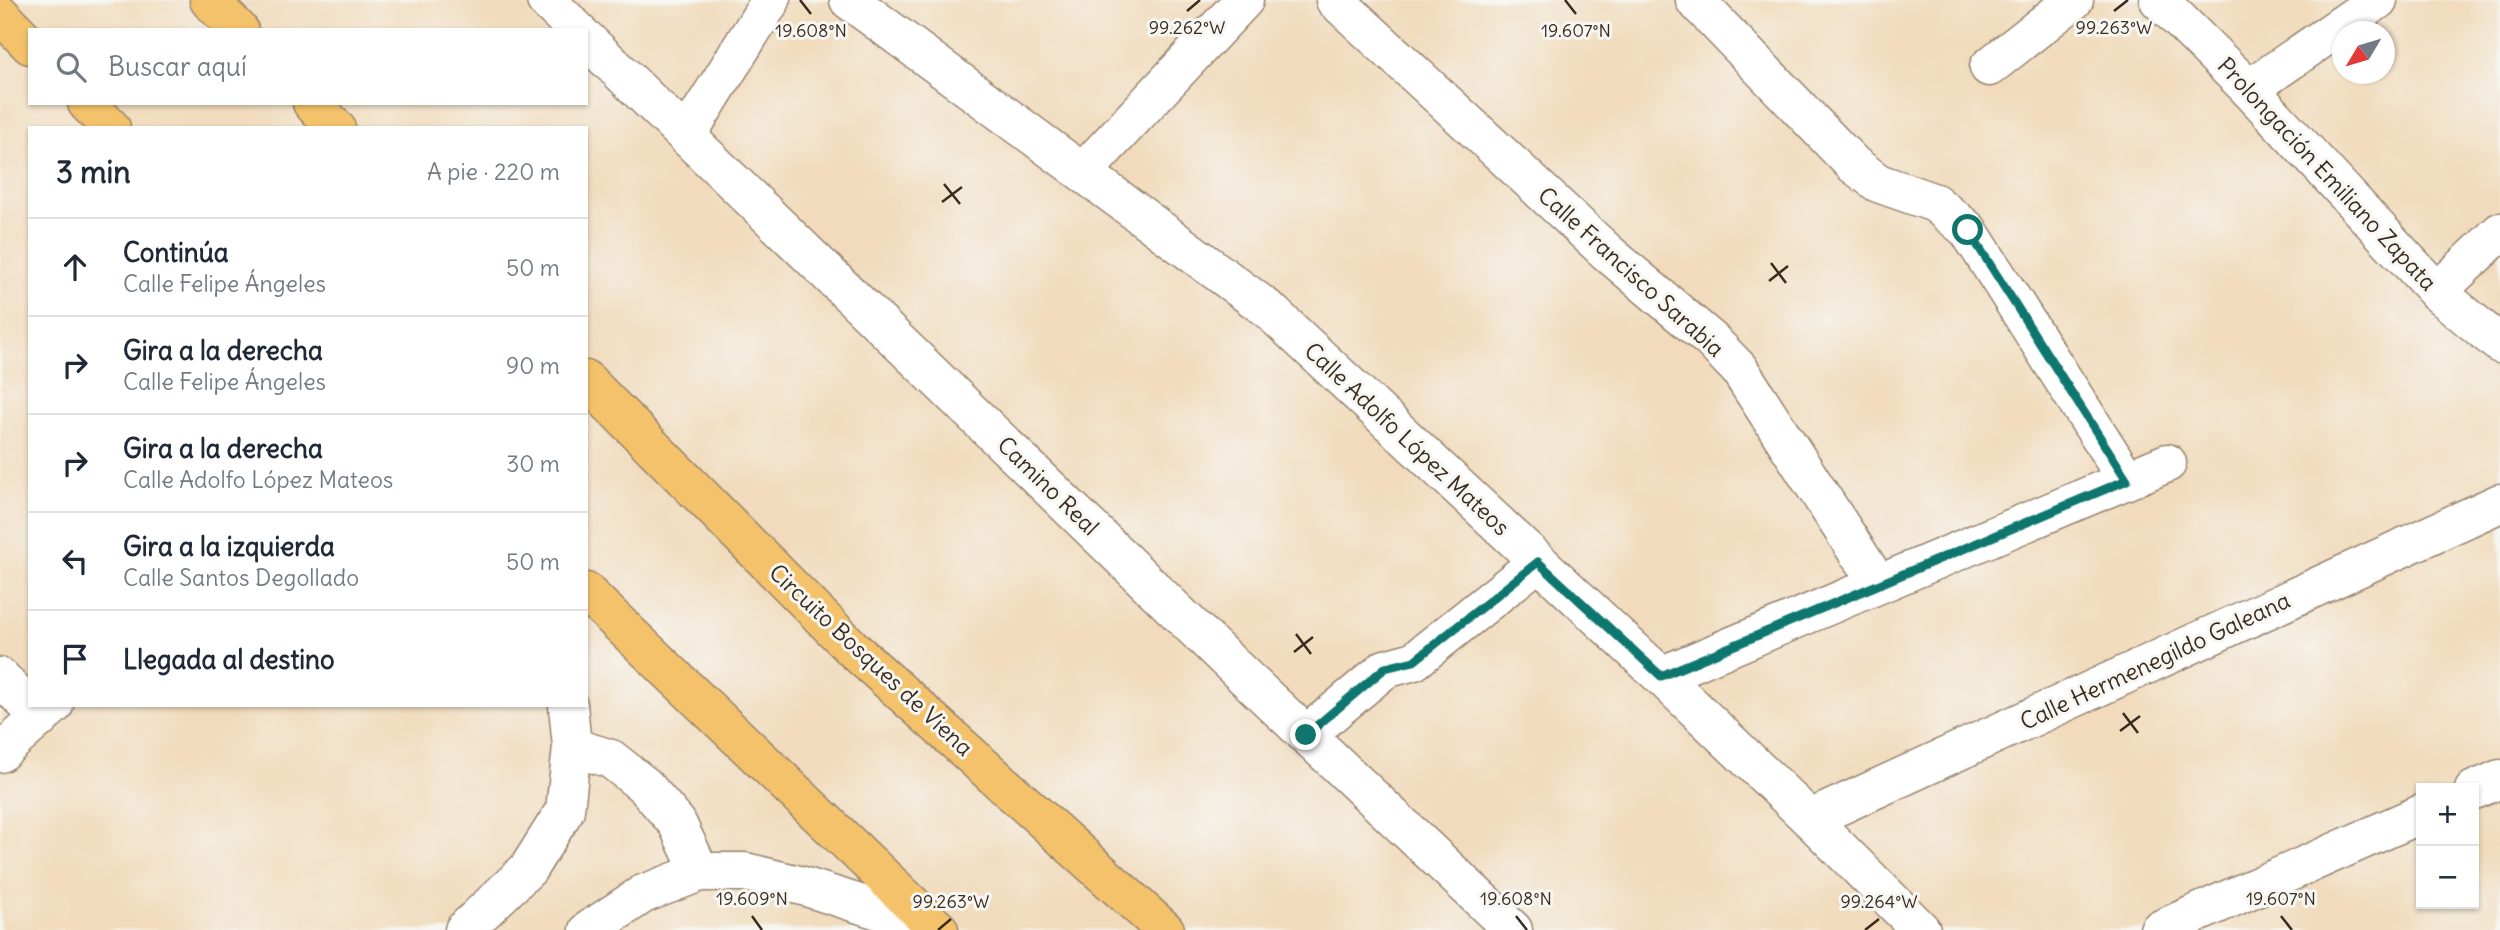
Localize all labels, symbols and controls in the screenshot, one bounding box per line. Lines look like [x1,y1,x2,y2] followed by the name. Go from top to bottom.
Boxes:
[1149,16,1225,39] text: 99.262°W
[2076,16,2152,39] text: 99.263°W
[775,19,847,42] text: 19.608°N
[1541,19,1611,42] text: 19.607°N
[2332,21,2395,84] north arrow
[28,28,588,105] search box
[52,48,90,86] icon: search
[108,50,247,83] text: Buscar aquí
[2212,51,2443,296] street label: Prolongación Emiliano Zapata
[56,153,131,191] text: 3 min
[427,157,560,186] text: A pie · 220 m
[1532,180,1730,363] street label: Calle Francisco Sarabia
[1952,214,1983,245] route start
[123,236,229,269] text: Continúa
[56,248,94,286] icon: ahead
[506,253,560,282] text: 50 m
[123,269,326,298] text: Calle Felipe Ángeles
[123,334,323,367] text: Gira a la derecha
[1299,336,1516,541] street label: Calle Adolfo López Mateos
[56,346,94,384] icon: right
[506,351,560,380] text: 90 m
[123,367,326,396] text: Calle Felipe Ángeles
[992,430,1105,541] street label: Camino Real
[123,432,323,465] text: Gira a la derecha
[56,444,94,482] icon: right
[506,449,560,478] text: 30 m
[123,465,393,494] text: Calle Adolfo López Mateos
[123,530,335,563] text: Gira a la izquierda
[56,542,94,580] icon: left
[506,547,560,576] text: 50 m
[763,558,979,762] street label: Circuito Bosques de Viena
[123,563,359,592] text: Calle Santos Degollado
[2015,585,2294,736] street label: Calle Hermenegildo Galeana
[56,640,94,678] icon: arrive
[123,643,335,676] text: Llegada al destino
[1290,719,1321,750] route end
[2416,783,2479,909] map controls
[2416,783,2479,846] button: +
[2416,846,2479,909] button: −
[716,887,788,910] text: 19.609°N
[1480,887,1552,910] text: 19.608°N
[2246,887,2316,910] text: 19.607°N
[913,890,989,913] text: 99.263°W
[1840,890,1918,913] text: 99.264°W

